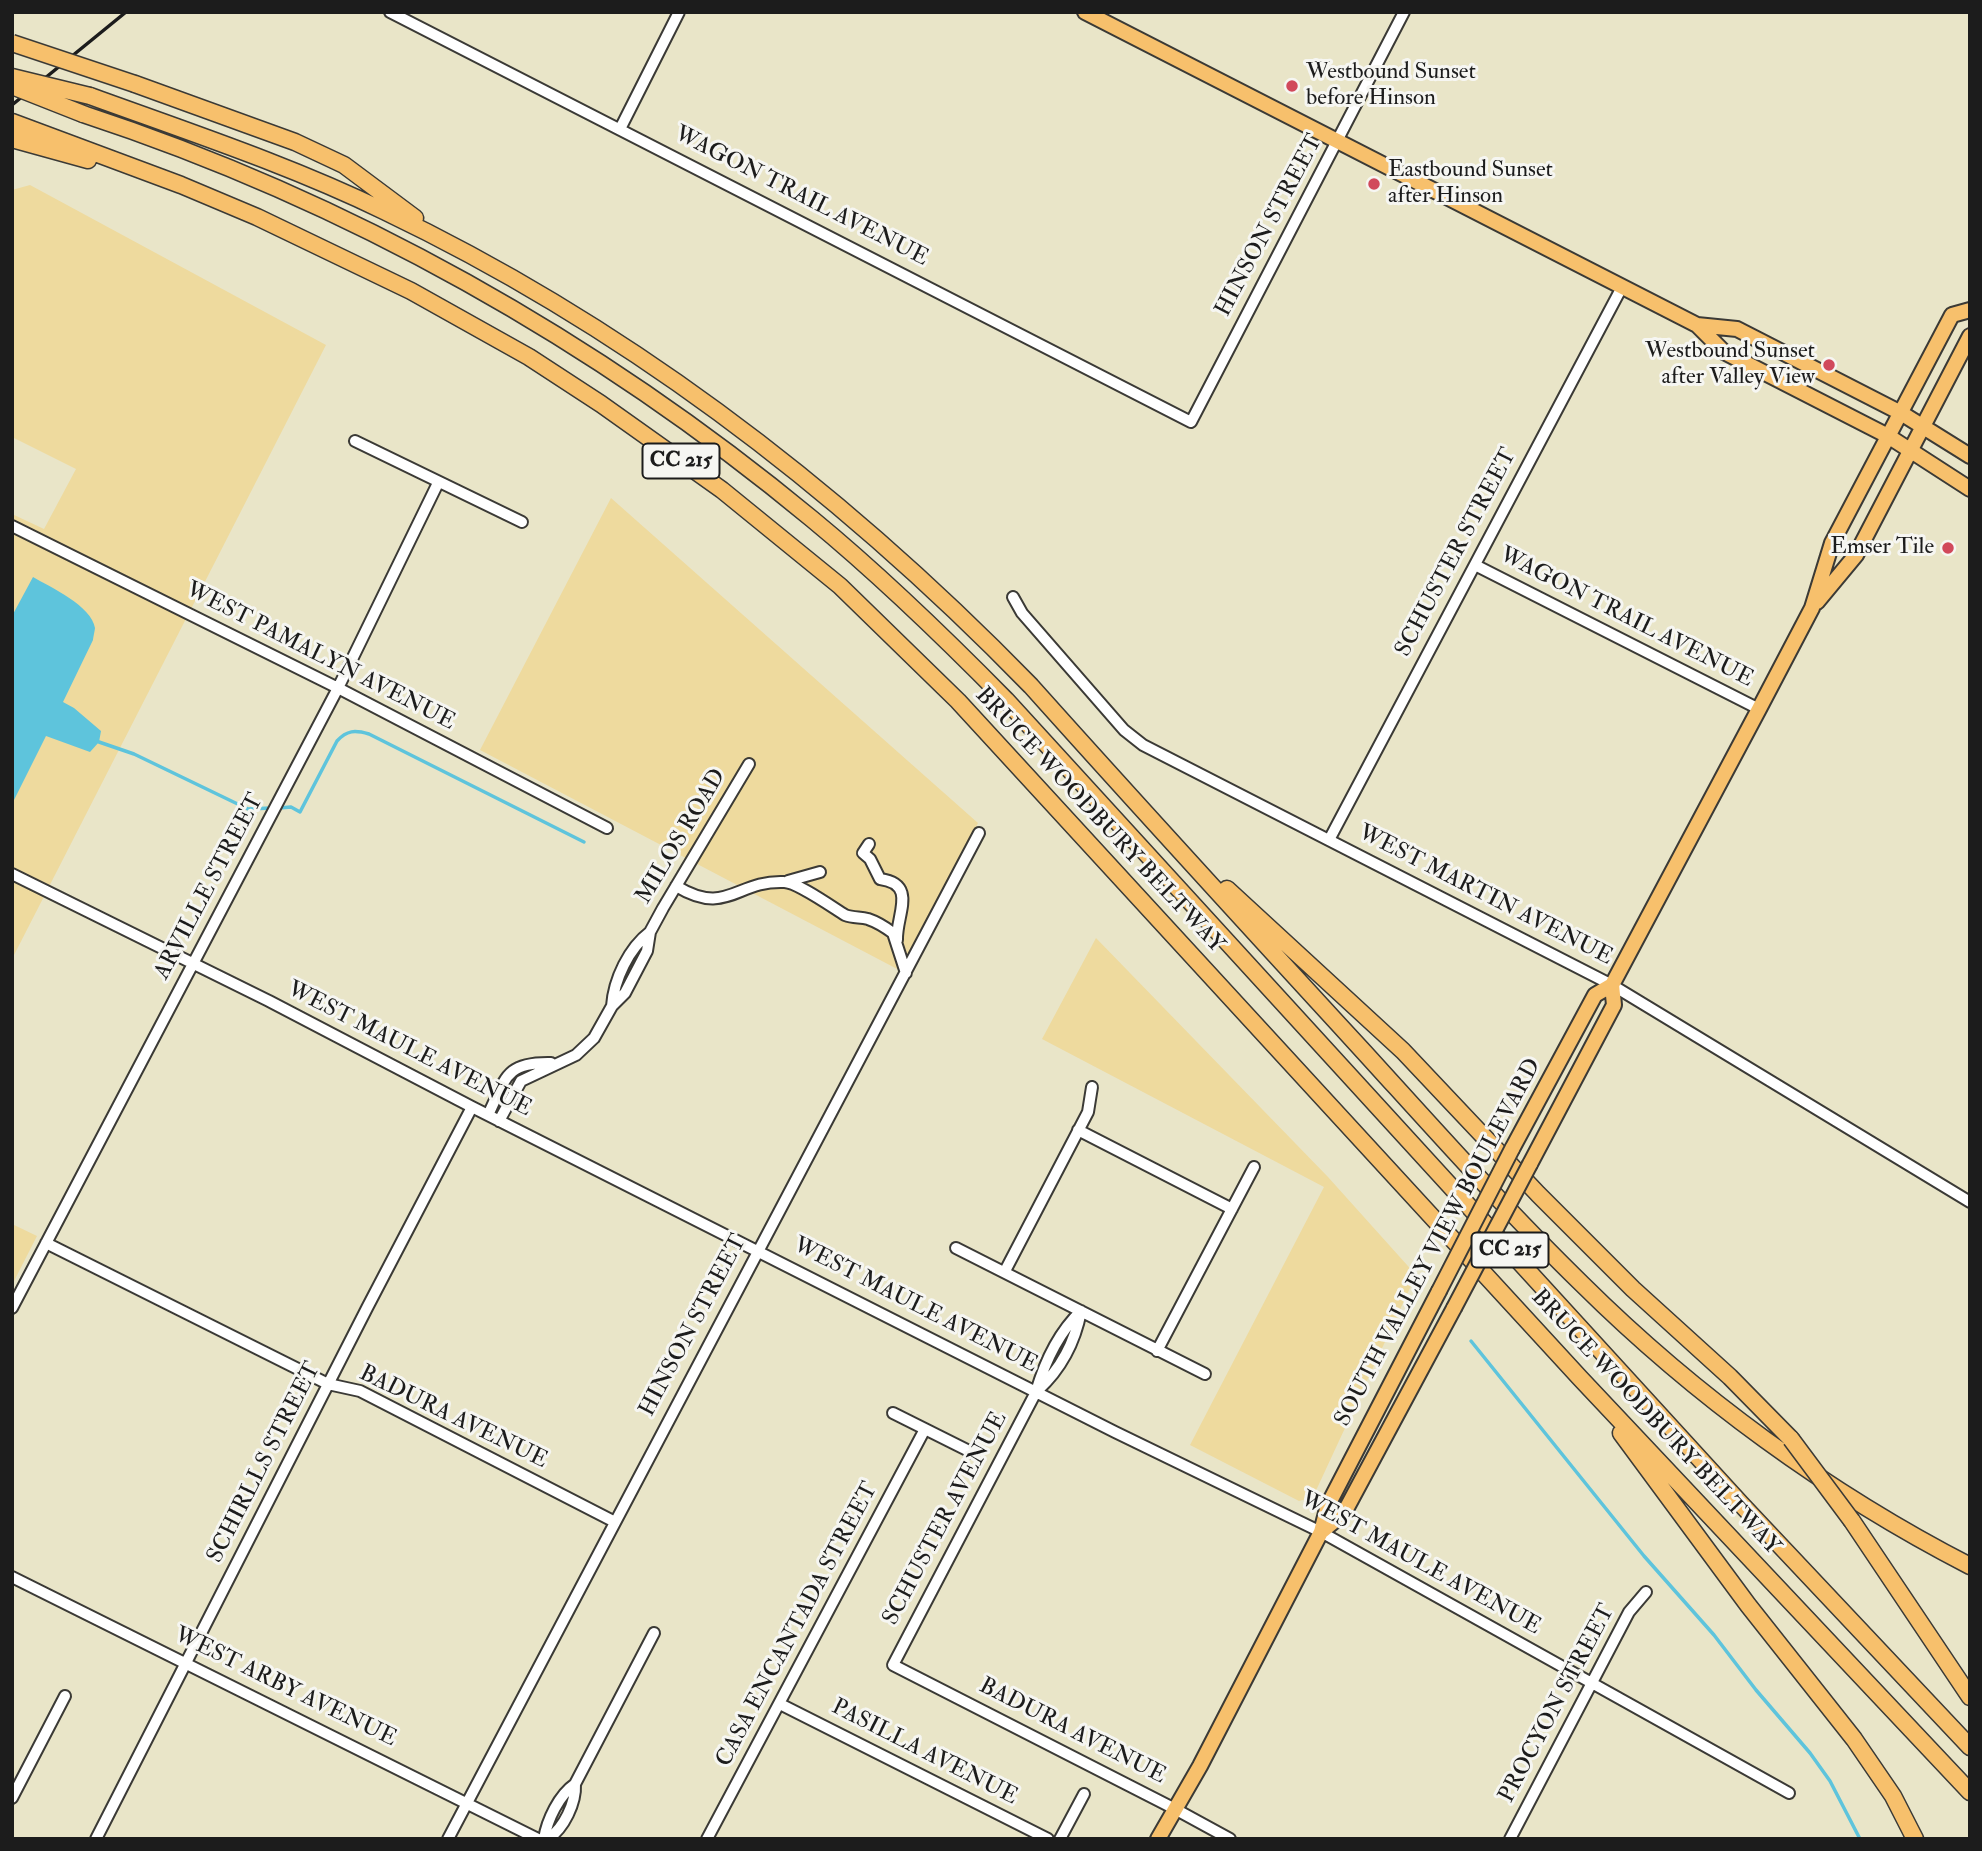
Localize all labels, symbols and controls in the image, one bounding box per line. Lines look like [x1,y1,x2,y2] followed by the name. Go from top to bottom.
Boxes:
[1306,59,1476,113] place label: Westbound Sunset before Hinson
[1284,78,1300,94] marker: Westbound Sunset before Hinson
[670,121,932,273] street label: WAGON TRAIL AVENUE
[1210,130,1330,322] street label: HINSON STREET
[1388,157,1553,211] place label: Eastbound Sunset after Hinson
[1366,176,1382,192] marker: Eastbound Sunset after Hinson
[1645,338,1815,392] place label: Westbound Sunset after Valley View
[1821,357,1837,373] marker: Westbound Sunset after Valley View
[642,444,720,478] road number: CC 215
[1390,444,1524,662] street label: SCHUSTER STREET
[1830,534,1934,562] place label: Emser Tile
[1940,540,1956,556] marker: Emser Tile
[1495,542,1757,694] street label: WAGON TRAIL AVENUE
[181,577,459,737] street label: WEST PAMALYN AVENUE
[968,682,1230,960] street label: BRUCE WOODBURY BELTWAY
[631,765,733,909] street label: MILOS ROAD
[149,789,271,985] street label: ARVILLE STREET
[1353,820,1617,972] street label: WEST MARTIN AVENUE
[282,976,536,1124] street label: WEST MAULE AVENUE
[1330,1054,1548,1432] street label: SOUTH VALLEY VIEW BOULEVARD
[634,1230,754,1422] street label: HINSON STREET
[788,1232,1042,1380] street label: WEST MAULE AVENUE
[1472,1232,1548,1268] road number: CC 215
[1524,1284,1786,1562] street label: BRUCE WOODBURY BELTWAY
[202,1358,328,1568] street label: SCHIRLLS STREET
[354,1360,552,1476] street label: BADURA AVENUE
[878,1407,1014,1631] street label: SCHUSTER AVENUE
[711,1478,885,1772] street label: CASA ENCANTADA STREET
[1295,1486,1545,1642] street label: WEST MAULE AVENUE
[1494,1600,1622,1808] street label: PROCYON STREET
[169,1622,401,1754] street label: WEST ARBY AVENUE
[974,1673,1170,1791] street label: BADURA AVENUE
[826,1694,1022,1812] street label: PASILLA AVENUE

